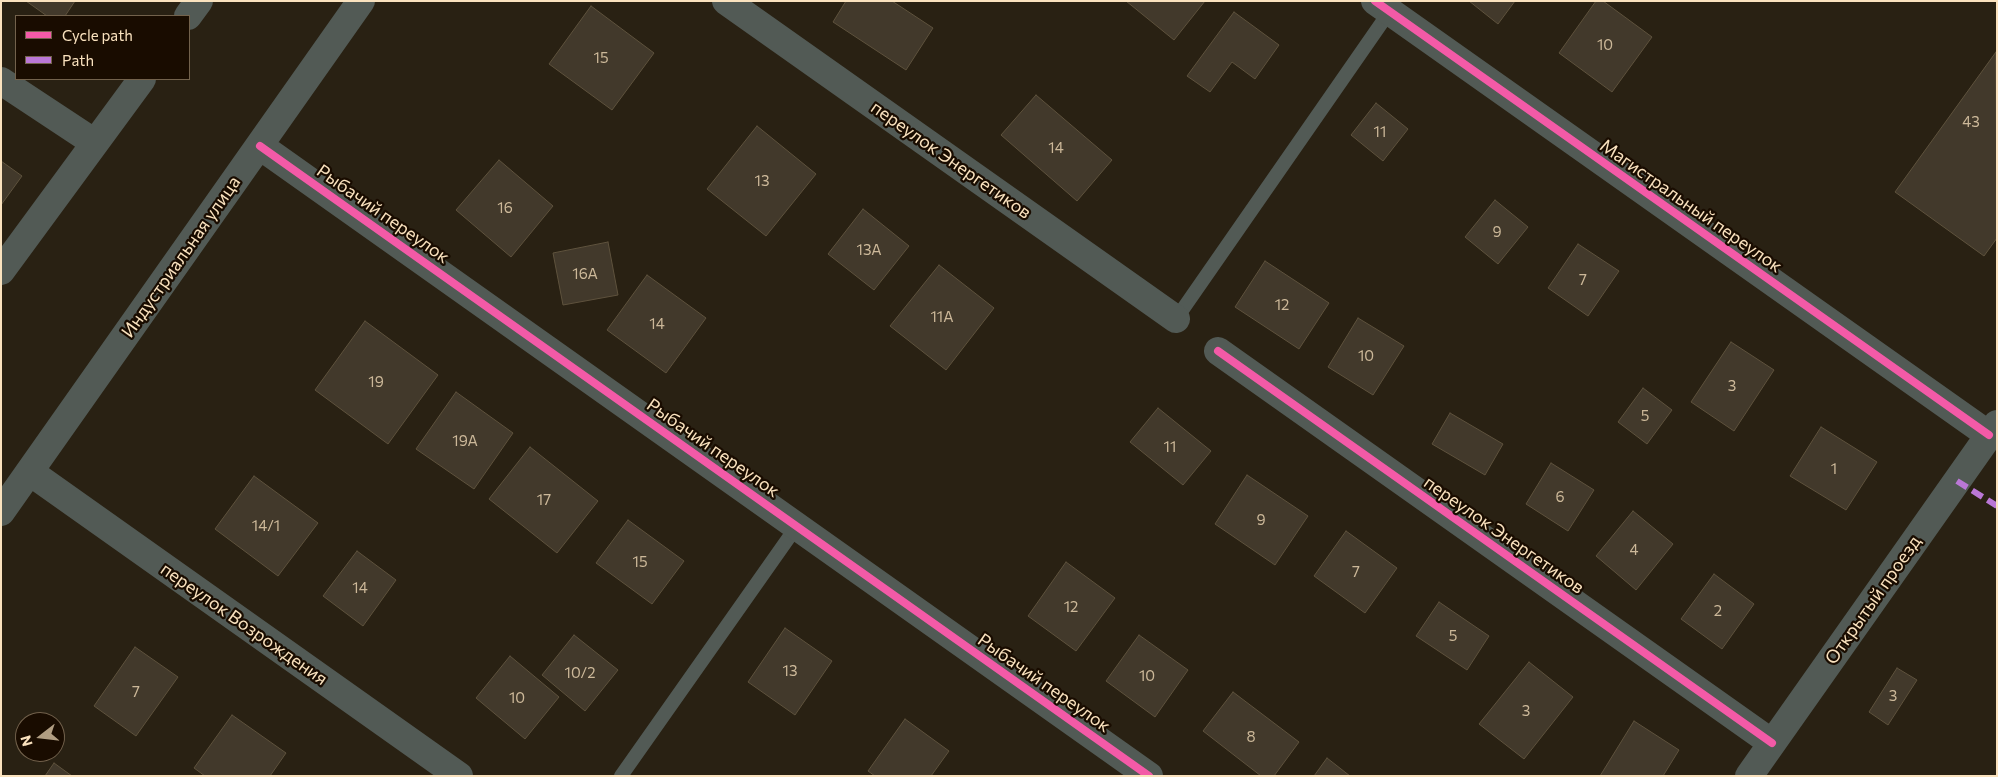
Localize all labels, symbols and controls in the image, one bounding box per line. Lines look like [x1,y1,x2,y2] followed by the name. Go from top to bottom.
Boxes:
[15,15,190,80] legend
[62,26,133,44] text: Cycle path
[1597,36,1613,54] house number: 10
[593,49,609,67] house number: 15
[62,51,94,69] text: Path
[867,96,1035,224] street label: переулок Энергетиков
[1962,113,1980,131] house number: 43
[1374,123,1386,141] house number: 11
[1596,135,1786,277] street label: Магистральный переулок
[1048,139,1064,157] house number: 14
[312,160,454,268] street label: Рыбачий переулок
[117,172,245,342] street label: Индустриальная улица
[755,172,769,190] house number: 13
[497,199,513,217] house number: 16
[1492,223,1502,241] house number: 9
[857,241,881,259] house number: 13А
[572,265,598,283] house number: 16А
[1579,271,1587,289] house number: 7
[1275,296,1289,314] house number: 12
[930,308,954,326] house number: 11А
[649,315,665,333] house number: 14
[1358,347,1374,365] house number: 10
[368,373,384,391] house number: 19
[1728,377,1736,395] house number: 3
[642,394,784,502] street label: Рыбачий переулок
[1641,407,1649,425] house number: 5
[452,432,478,450] house number: 19А
[1164,438,1176,456] house number: 11
[1831,460,1837,478] house number: 1
[1420,471,1588,599] street label: переулок Энергетиков
[1555,488,1565,506] house number: 6
[537,491,551,509] house number: 17
[1256,511,1266,529] house number: 9
[252,517,280,535] house number: 14/1
[1821,532,1925,668] street label: Открытый проезд
[1630,541,1638,559] house number: 4
[632,553,648,571] house number: 15
[156,558,332,690] street label: переулок Возрождения
[1352,563,1360,581] house number: 7
[352,579,368,597] house number: 14
[1064,598,1078,616] house number: 12
[1714,602,1722,620] house number: 2
[1449,627,1457,645] house number: 5
[973,629,1115,737] street label: Рыбачий переулок
[783,662,797,680] house number: 13
[565,664,595,682] house number: 10/2
[1139,667,1155,685] house number: 10
[132,683,140,701] house number: 7
[1889,687,1897,705] house number: 3
[509,689,525,707] house number: 10
[1522,702,1530,720] house number: 3
[15,712,65,762] north arrow
[1246,728,1256,746] house number: 8
[16,734,36,748] text: N

